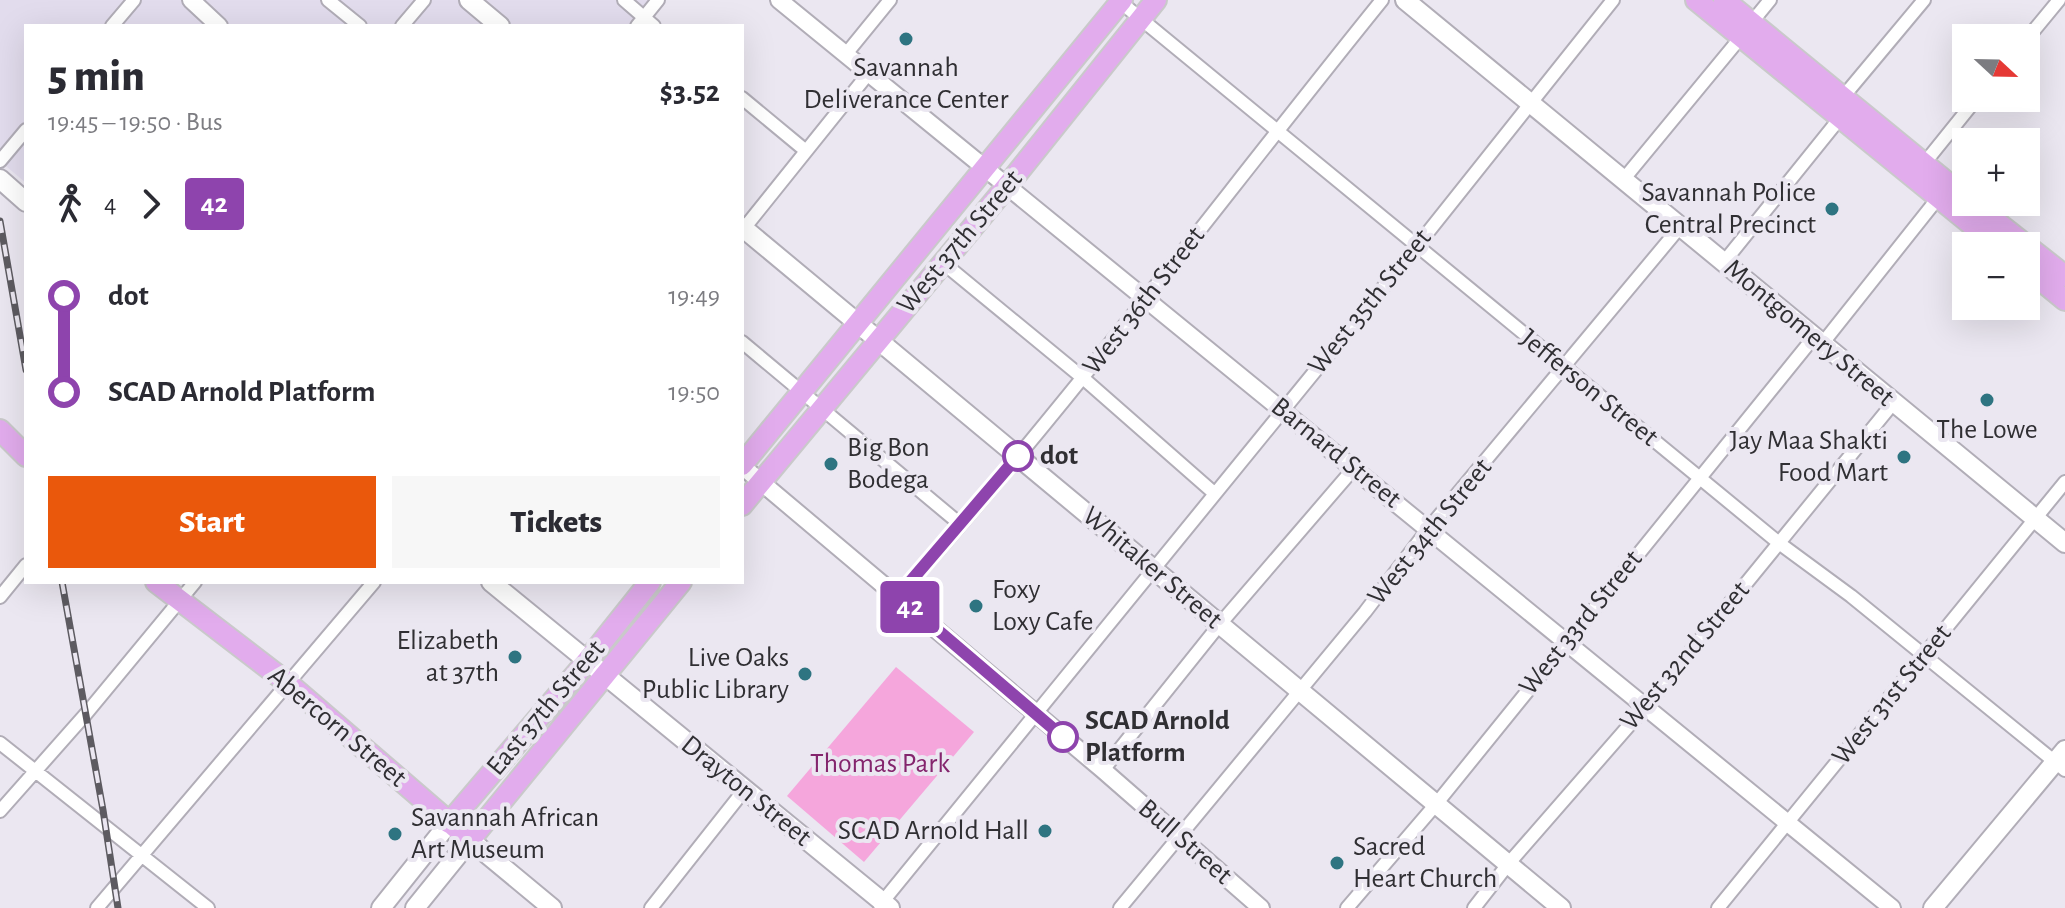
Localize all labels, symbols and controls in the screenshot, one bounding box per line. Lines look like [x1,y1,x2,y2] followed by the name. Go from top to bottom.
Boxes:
[1952,24,2040,112] north arrow
[1952,24,2040,320] map controls
[897,30,915,48] marker: Savannah Deliverance Center
[803,54,1009,114] place label: Savannah Deliverance Center
[48,55,145,99] text: 5 min
[660,77,720,107] text: $3.52
[48,109,223,135] text: 19:45 – 19:50 · Bus
[1952,128,2040,216] button: +
[892,165,1028,319] street label: West 37th Street
[1641,179,1816,239] place label: Savannah Police Central Precinct
[48,182,92,226] icon: walk
[129,182,173,226] icon: forward
[201,190,228,218] text: 42
[104,191,117,217] text: 4
[1823,200,1841,218] marker: Savannah Police Central Precinct
[1078,222,1210,380] street label: West 36th Street
[1303,224,1437,380] street label: West 35th Street
[1952,232,2040,320] button: −
[1719,254,1899,412] street label: Montgomery Street
[108,281,149,311] text: dot
[668,283,720,309] text: 19:49
[1515,324,1663,452] street label: Jefferson Street
[108,377,376,407] text: SCAD Arnold Platform
[668,379,720,405] text: 19:50
[1978,391,1996,409] marker: The Lowe
[1266,392,1406,514] street label: Barnard Street
[1936,416,2038,444] place label: The Lowe
[1730,427,1888,487] place label: Jay Maa Shakti Food Mart
[847,434,930,494] place label: Big Bon Bodega
[1003,441,1033,471] marker: dot
[1040,442,1079,470] place label: dot
[1895,448,1913,466] marker: Jay Maa Shakti Food Mart
[1363,453,1497,611] street label: West 34th Street
[822,455,840,473] marker: Big Bon Bodega
[48,476,376,568] button: Start
[392,476,720,568] button: Tickets
[1077,502,1227,634] street label: Whitaker Street
[1514,545,1648,701] street label: West 33rd Street
[992,576,1093,636] place label: Foxy Loxy Cafe
[1615,576,1755,736] street label: West 32nd Street
[874,581,946,633] line badge: 42
[896,593,924,621] text: 42
[967,597,985,615] marker: Foxy Loxy Cafe
[1827,619,1957,770] street label: West 31st Street
[397,627,499,687] place label: Elizabeth at 37th
[482,635,610,781] street label: East 37th Street
[642,644,789,704] place label: Live Oaks Public Library
[506,648,524,666] marker: Elizabeth at 37th
[263,661,411,793] street label: Abercorn Street
[796,665,814,683] marker: Live Oaks Public Library
[1085,707,1230,767] place label: SCAD Arnold Platform
[1048,722,1078,752] marker: SCAD Arnold Platform
[676,730,816,852] street label: Drayton Street
[810,750,950,778] park label: Thomas Park
[1133,794,1237,890] street label: Bull Street
[411,804,599,864] place label: Savannah African Art Museum
[838,817,1029,845] place label: SCAD Arnold Hall
[1036,822,1054,840] marker: SCAD Arnold Hall
[386,825,404,843] marker: Savannah African Art Museum
[1353,833,1497,893] place label: Sacred Heart Church
[1328,854,1346,872] marker: Sacred Heart Church

